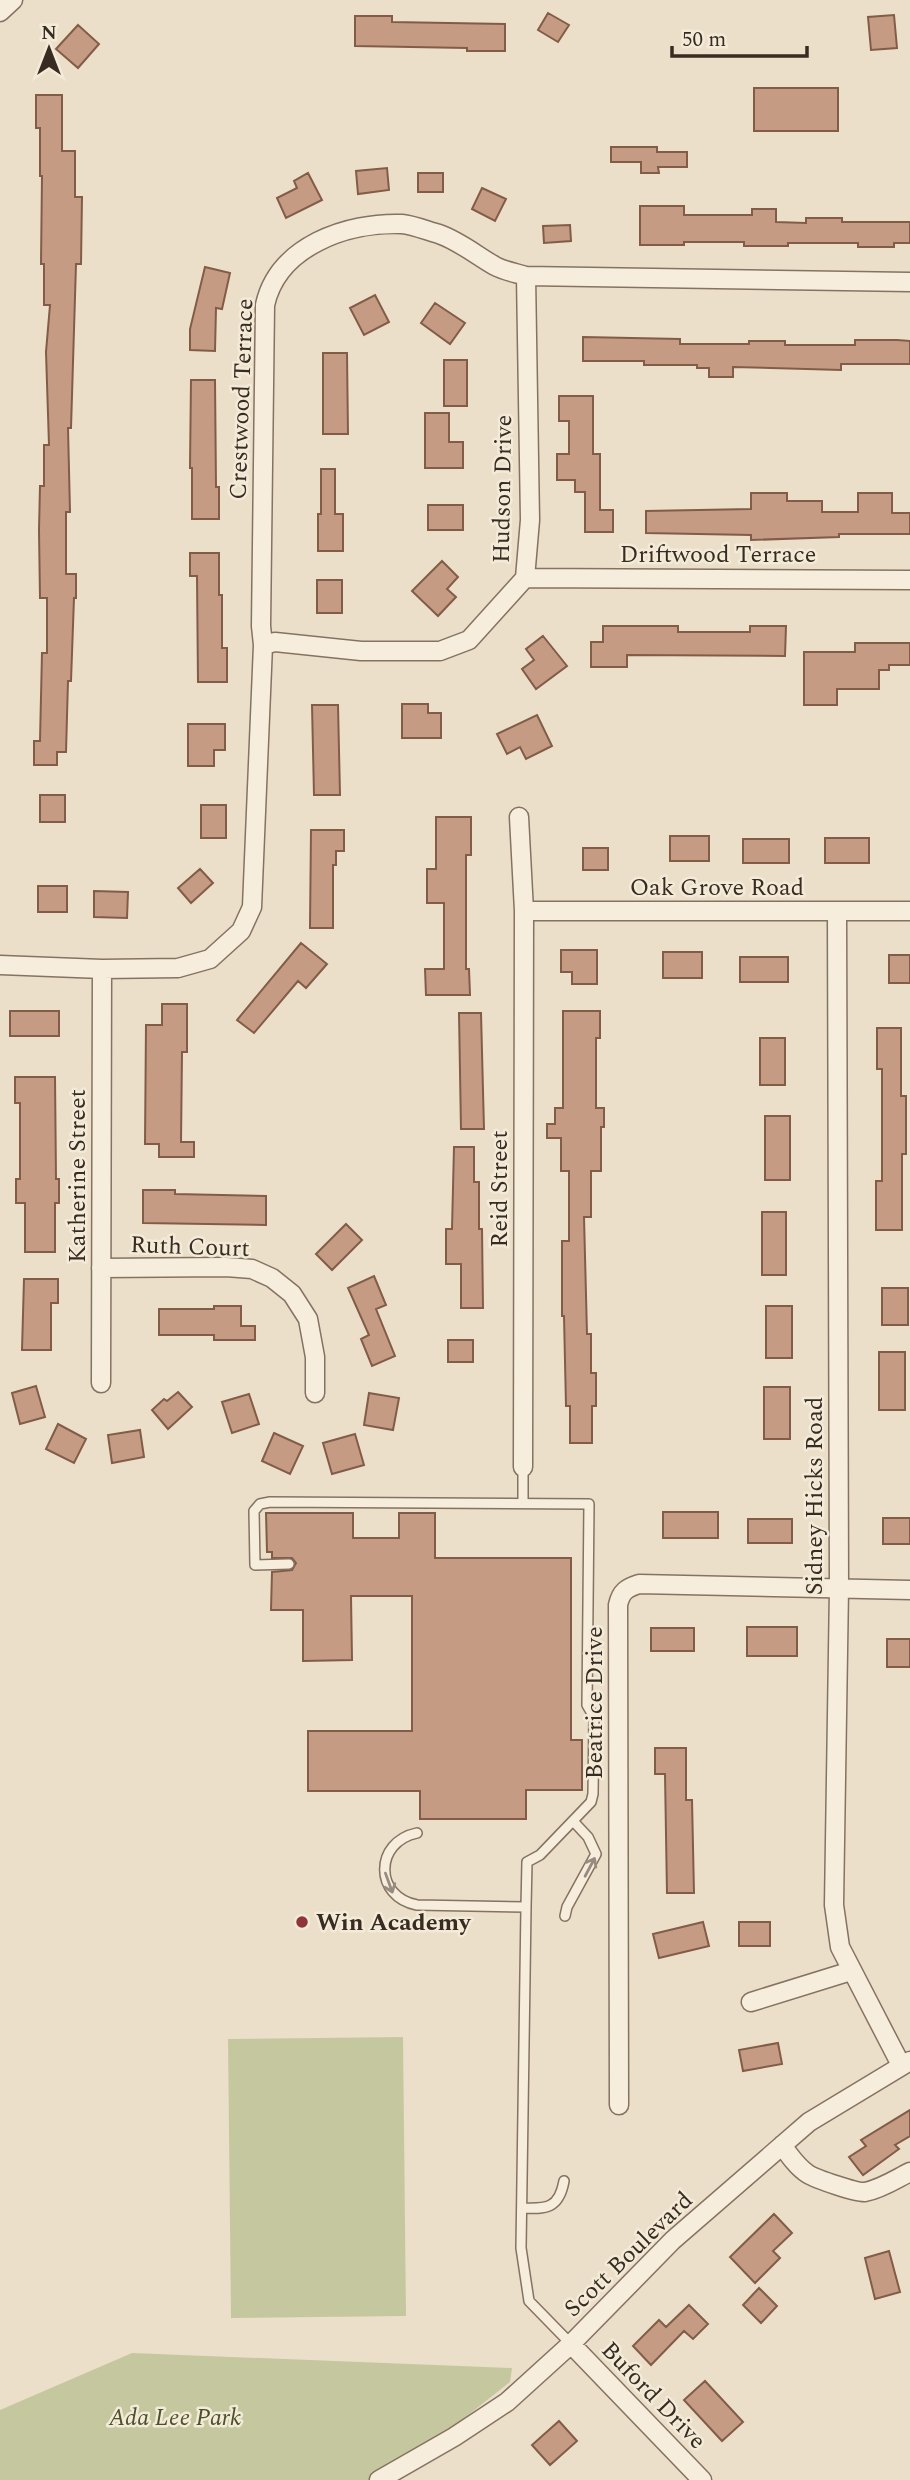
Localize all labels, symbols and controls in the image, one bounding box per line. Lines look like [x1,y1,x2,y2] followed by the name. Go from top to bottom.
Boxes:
[14,14,84,84] north arrow
[672,14,807,58] scale bar
[41,19,57,48] text: N
[682,24,726,56] text: 50 m
[220,298,264,500] street label: Crestwood Terrace
[484,415,522,564] street label: Hudson Drive
[620,537,816,573] street label: Driftwood Terrace
[630,870,804,906] street label: Oak Grove Road
[60,1089,96,1263] street label: Katherine Street
[482,1130,518,1248] street label: Reid Street
[130,1227,250,1267] street label: Ruth Court
[797,1397,833,1595] street label: Sidney Hicks Road
[577,1626,613,1780] street label: Beatrice Drive
[584,1857,597,1878] one-way arrow
[384,1872,397,1894] one-way arrow
[316,1905,472,1941] place label: Win Academy
[294,1914,310,1930] marker: Win Academy
[556,2183,702,2326] street label: Scott Boulevard
[592,2334,714,2458] street label: Buford Drive
[108,2400,241,2436] park label: Ada Lee Park

